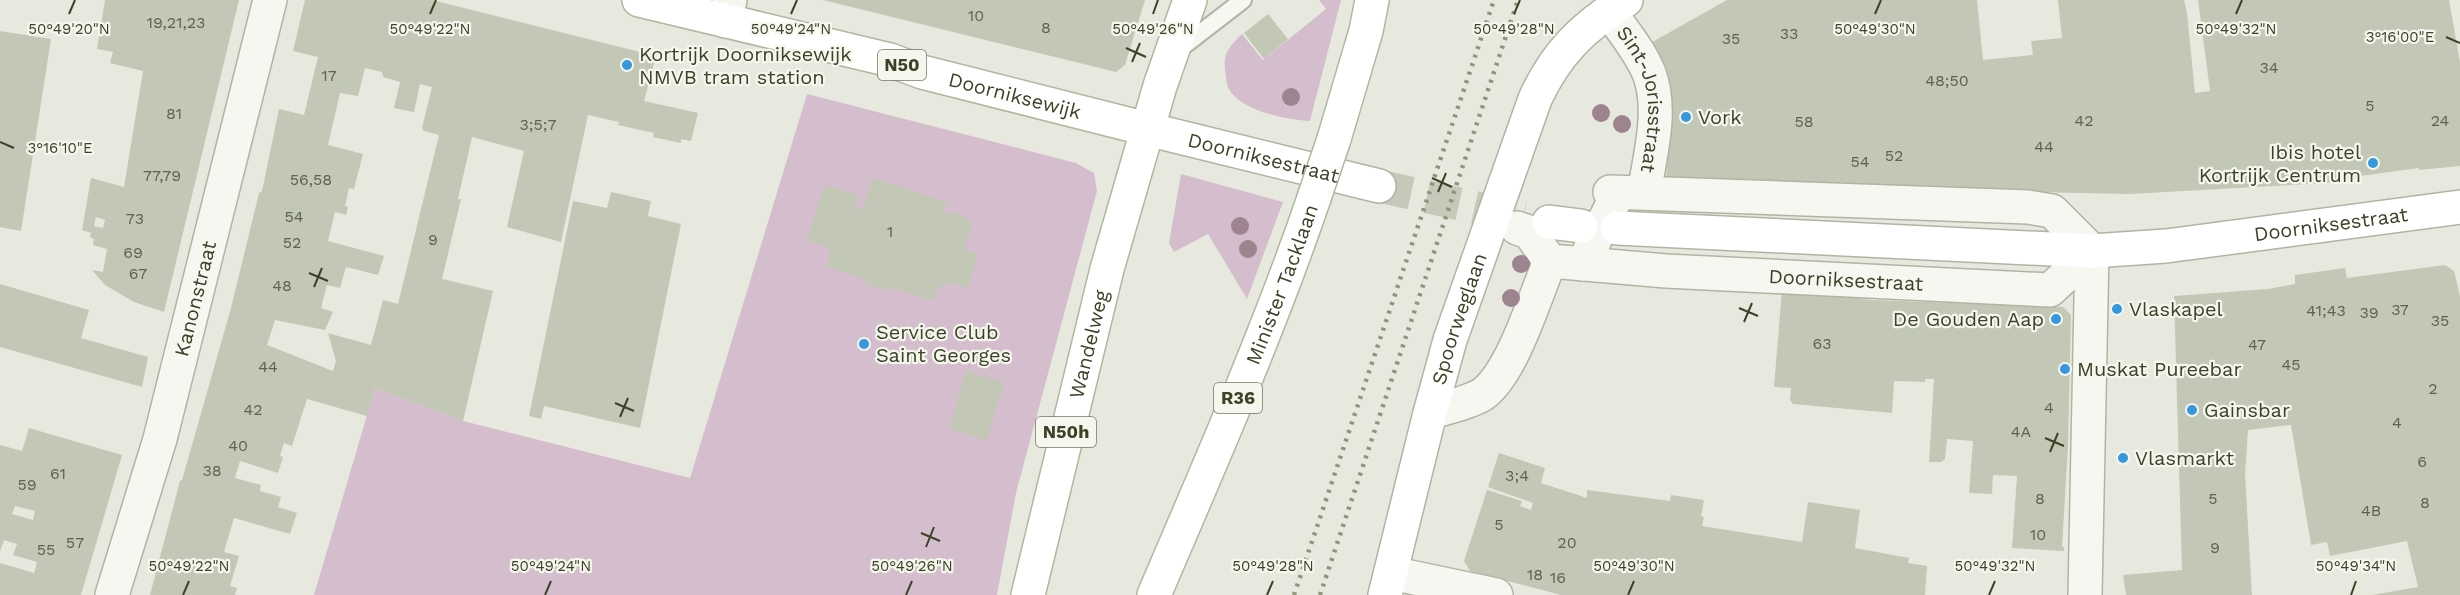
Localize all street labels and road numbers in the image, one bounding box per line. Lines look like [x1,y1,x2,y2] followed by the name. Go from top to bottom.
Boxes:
[1612,21,1667,175] street label: Sint-Jorisstraat
[878,50,926,80] road number: N50
[946,67,1084,124] street label: Doorniksewijk
[1185,127,1342,188] street label: Doorniksestraat
[1241,201,1323,368] street label: Minister Tacklaan
[2252,202,2410,246] street label: Doorniksestraat
[169,238,221,359] street label: Kanonstraat
[1426,250,1492,387] street label: Spoorweglaan
[1768,264,1925,296] street label: Doorniksestraat
[1064,287,1114,401] street label: Wandelweg
[1214,383,1262,413] road number: R36
[1036,417,1096,447] road number: N50h

